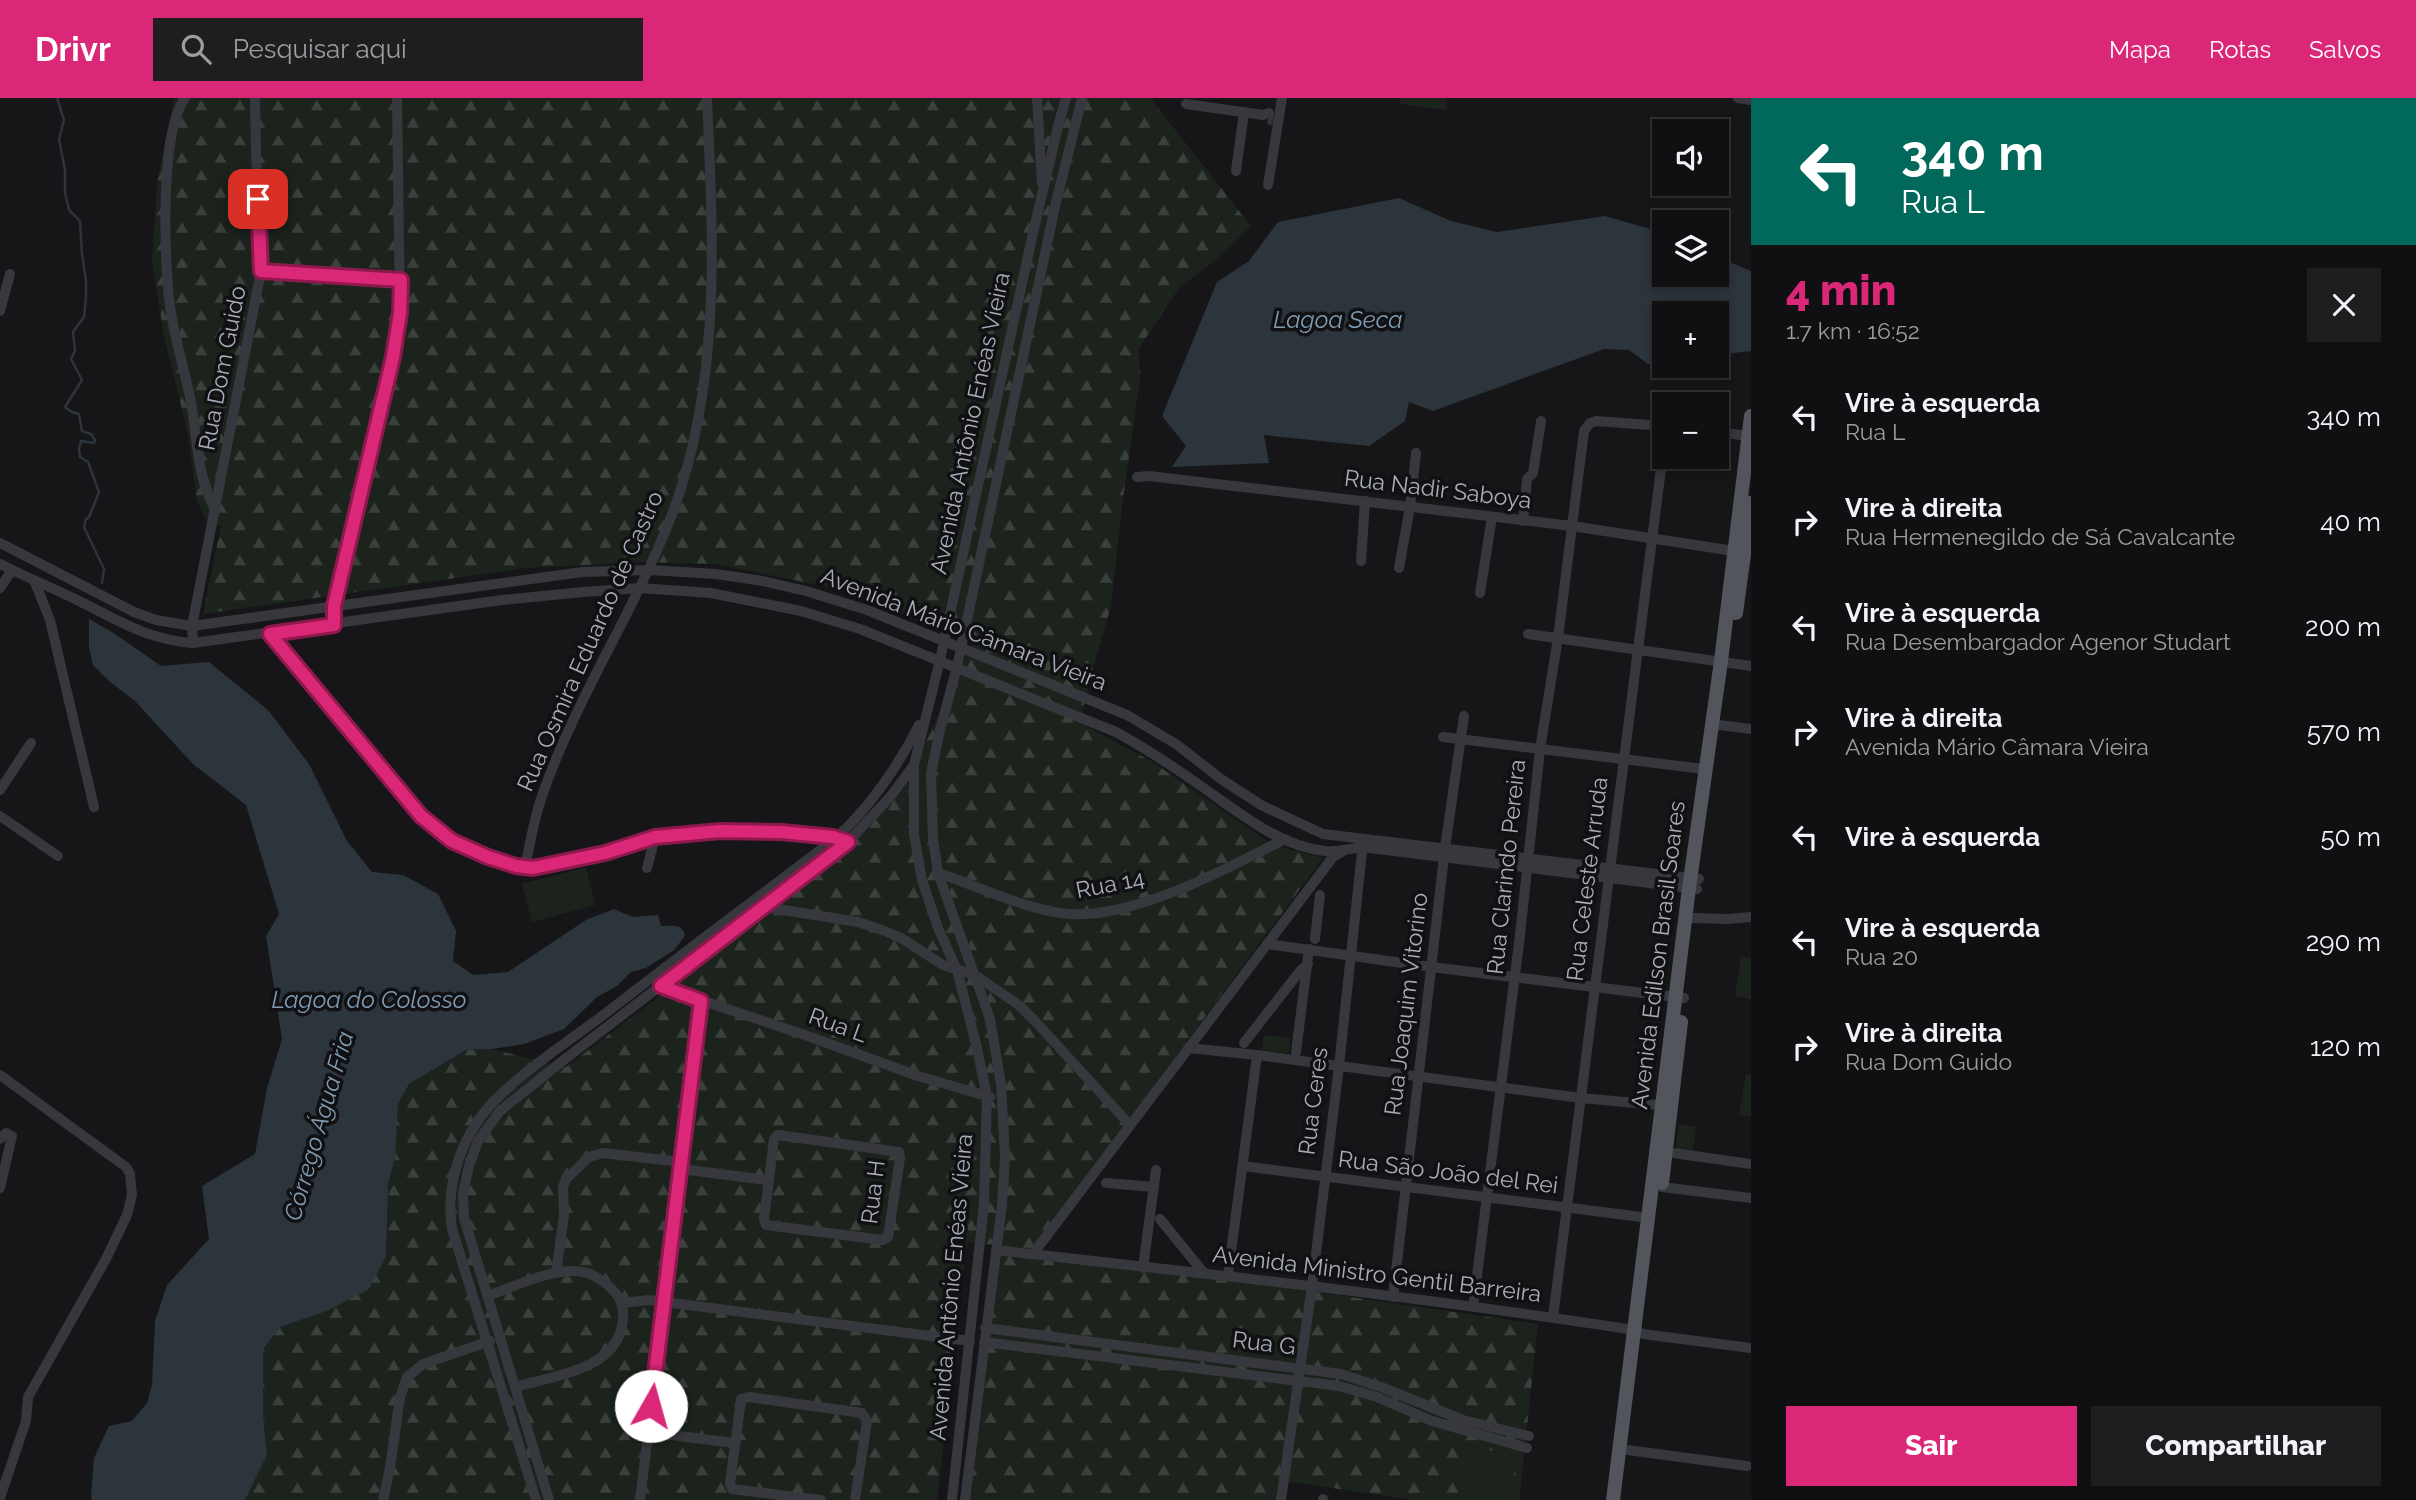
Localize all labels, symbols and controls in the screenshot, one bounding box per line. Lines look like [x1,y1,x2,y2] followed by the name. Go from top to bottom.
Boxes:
[153,18,643,81] search box
[35,30,111,69] text: Drivr
[177,30,215,68] icon: search
[233,34,407,64] text: Pesquisar aqui
[2109,35,2171,64] text: Mapa
[2209,35,2271,64] text: Rotas
[2309,35,2381,64] text: Salvos
[1652,119,1729,469] map controls
[1652,119,1729,196] button: sound
[1901,124,2044,181] text: 340 m
[1786,126,1877,217] icon: left
[228,169,288,229] pin
[239,180,277,218] icon: arrive
[1901,183,1985,220] text: Rua L
[1652,210,1729,287] button: layers
[1786,266,1896,315] text: 4 min
[2307,268,2381,342] button: close
[924,270,1015,576] street label: Avenida Antônio Enéas Vieira
[192,283,251,453] street label: Rua Dom Guido
[1652,301,1729,378] button: +
[1273,305,1403,334] water label: Lagoa Seca
[1786,317,1920,344] text: 1.7 km · 16:52
[1845,388,2040,418] text: Vire à esquerda
[1652,392,1729,469] button: −
[1786,398,1824,436] icon: left
[2306,402,2381,432] text: 340 m
[1845,418,1905,445] text: Rua L
[1343,464,1533,513] street label: Rua Nadir Saboya
[511,486,668,795] street label: Rua Osmira Eduardo de Castro
[1845,493,2002,523] text: Vire à direita
[1786,503,1824,541] icon: right
[2320,507,2381,537] text: 40 m
[1845,523,2235,550] text: Rua Hermenegildo de Sá Cavalcante
[818,561,1111,696] street label: Avenida Mário Câmara Vieira
[1845,598,2040,628] text: Vire à esquerda
[1786,608,1824,646] icon: left
[2305,612,2381,642] text: 200 m
[1845,628,2231,655] text: Rua Desembargador Agenor Studart
[1845,703,2002,733] text: Vire à direita
[1786,713,1824,751] icon: right
[2307,717,2381,747] text: 570 m
[1845,733,2149,760] text: Avenida Mário Câmara Vieira
[1481,758,1530,976] street label: Rua Clarindo Pereira
[1561,775,1612,983] street label: Rua Celeste Arruda
[1625,799,1690,1111] street label: Avenida Edilson Brasil Soares
[1786,818,1824,856] icon: left
[1845,822,2040,852] text: Vire à esquerda
[2320,822,2381,852] text: 50 m
[1073,864,1147,903] street label: Rua 14
[1378,891,1433,1117] street label: Rua Joaquim Vitorino
[1845,913,2040,943] text: Vire à esquerda
[1786,923,1824,961] icon: left
[2306,927,2381,957] text: 290 m
[1845,943,1918,970] text: Rua 20
[271,985,467,1014] water label: Lagoa do Colosso
[805,1002,872,1048] street label: Rua L
[1845,1018,2002,1048] text: Vire à direita
[278,1028,359,1224] water label: Córrego Água Fria
[1786,1028,1824,1066] icon: right
[2310,1032,2381,1062] text: 120 m
[1292,1045,1333,1156] street label: Rua Ceres
[1845,1048,2012,1075] text: Rua Dom Guido
[924,1132,977,1441] street label: Avenida Antônio Enéas Vieira
[1337,1145,1560,1198] street label: Rua São João del Rei
[855,1159,890,1225] street label: Rua H
[1211,1240,1543,1307] street label: Avenida Ministro Gentil Barreira
[1231,1325,1297,1360] street label: Rua G
[614,1369,688,1443] position arrow
[1786,1406,2077,1486] button: Sair
[2091,1406,2381,1486] button: Compartilhar

